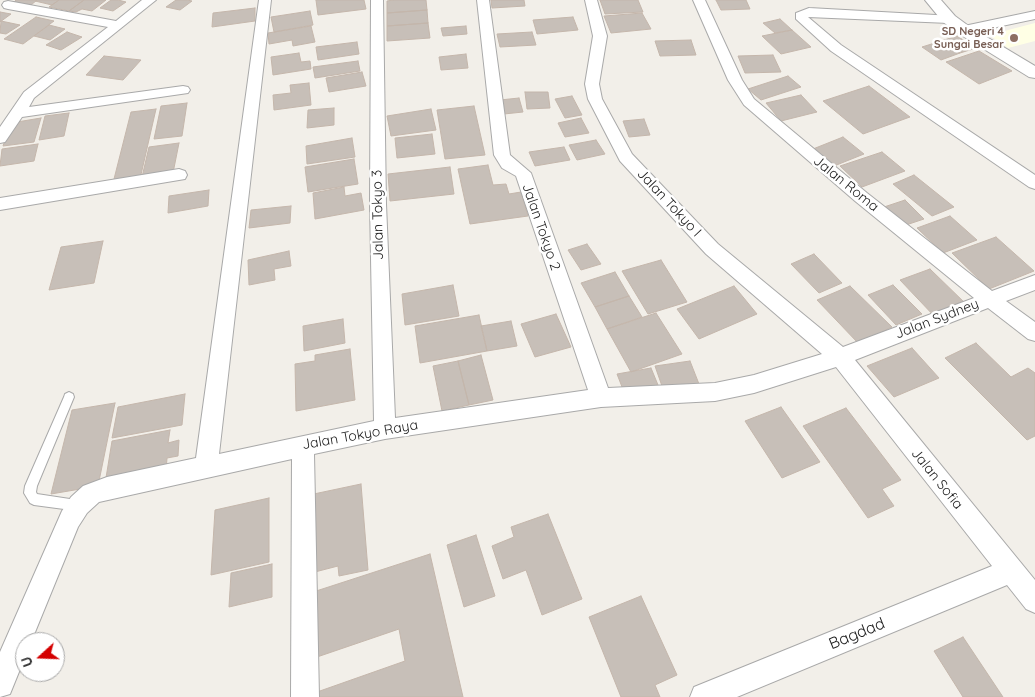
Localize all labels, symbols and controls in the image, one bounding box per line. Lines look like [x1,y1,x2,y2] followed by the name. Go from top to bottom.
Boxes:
[934,25,1004,51] place label: SD Negeri 4 Sungai Besar
[1008,32,1020,44] marker: SD Negeri 4 Sungai Besar
[810,153,882,215] street label: Jalan Roma
[633,166,705,240] street label: Jalan Tokyo I
[369,170,387,260] street label: Jalan Tokyo 3
[518,181,564,273] street label: Jalan Tokyo 2
[893,295,981,343] street label: Jalan Sydney
[301,417,419,453] street label: Jalan Tokyo Raya
[908,445,966,513] street label: Jalan Sofia
[826,614,888,654] street label: Bagdad
[15,632,65,682] north arrow
[17,654,37,670] text: U

